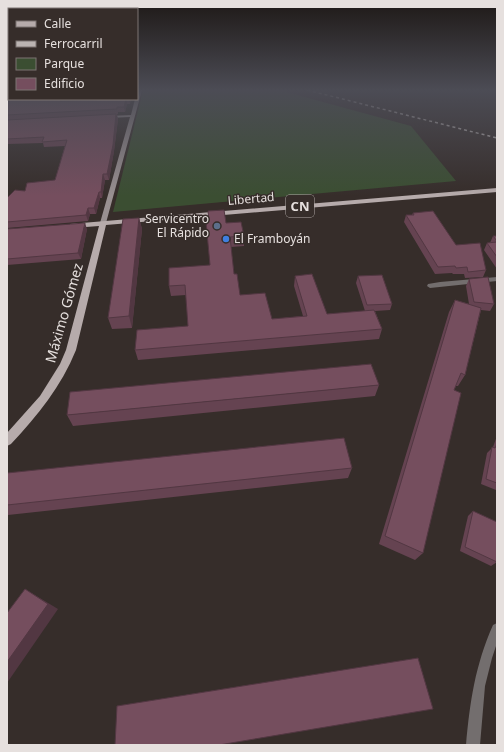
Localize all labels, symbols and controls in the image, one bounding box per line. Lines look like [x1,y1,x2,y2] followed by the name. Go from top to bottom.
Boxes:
[8,8,138,100] legend
[44,15,72,32] text: Calle
[44,35,103,52] text: Ferrocarril
[44,55,85,72] text: Parque
[44,75,85,92] text: Edificio
[227,188,275,209] street label: Libertad
[286,195,314,217] road number: CN
[145,210,209,241] place label: Servicentro El Rápido
[212,221,222,231] marker: Servicentro El Rápido
[234,230,310,247] place label: El Framboyán
[221,234,231,244] marker: El Framboyán
[40,260,87,365] street label: Máximo Gómez

